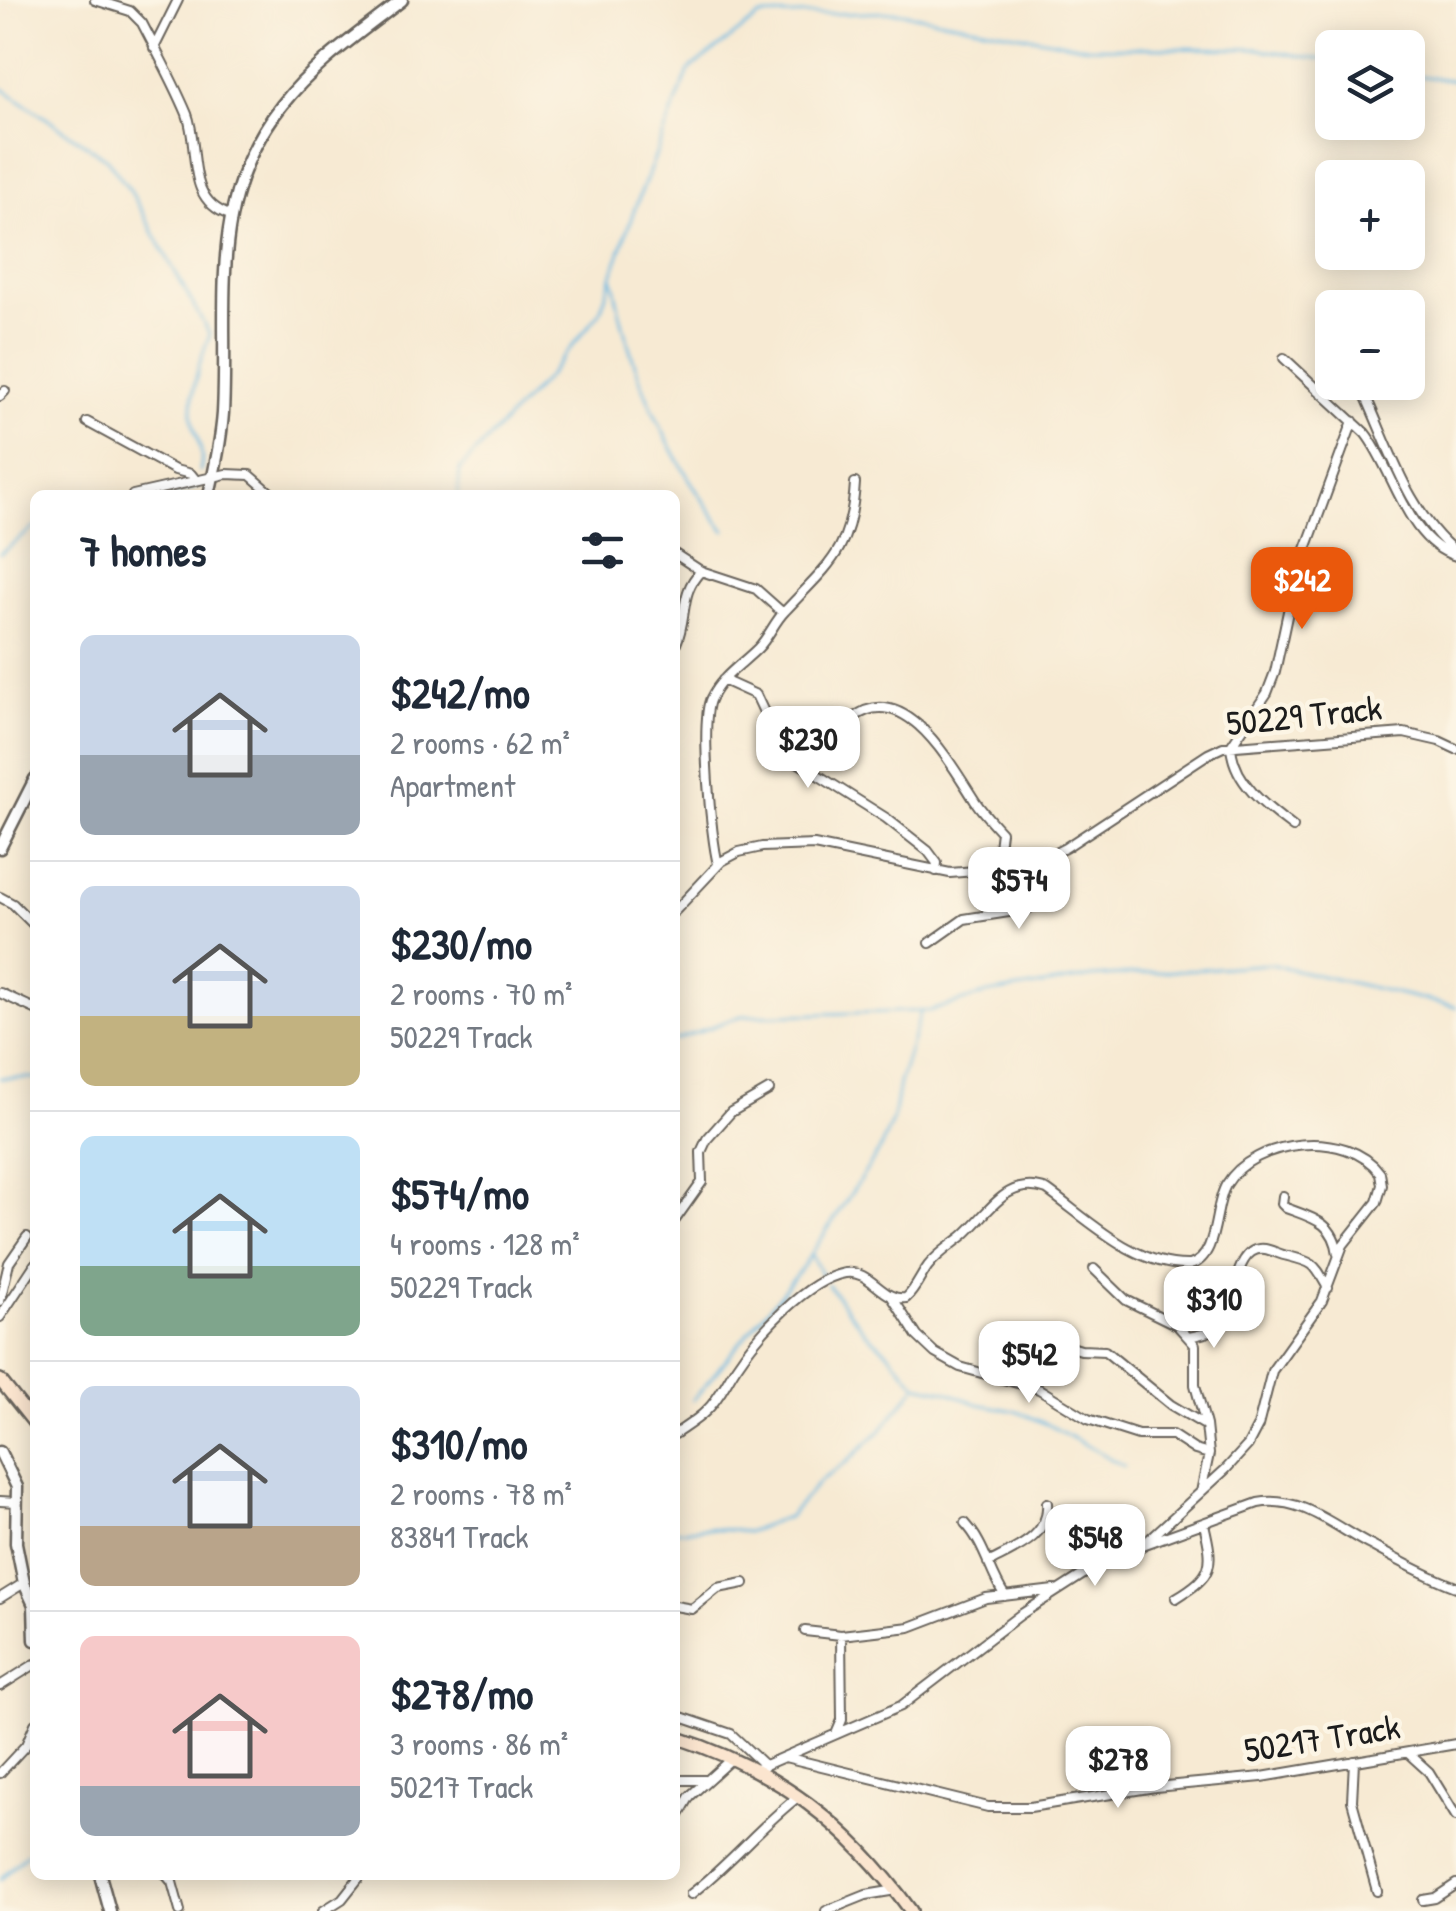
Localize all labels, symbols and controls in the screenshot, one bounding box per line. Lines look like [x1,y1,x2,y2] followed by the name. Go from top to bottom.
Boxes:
[1315,30,1425,400] map controls
[1315,30,1425,140] button: layers
[1315,160,1425,270] button: +
[1315,290,1425,400] button: −
[80,522,206,579] text: 7 homes
[575,523,630,578] icon: filters
[1243,547,1361,632] pin: $242
[1273,558,1331,601] text: $242
[390,664,530,721] text: $242/mo
[160,675,280,795] icon: home
[1224,683,1384,747] street label: 50229 Track
[749,706,867,791] pin: $230
[778,717,838,760] text: $230
[390,721,570,764] text: 2 rooms · 62 m²
[390,764,515,807] text: Apartment
[960,847,1078,932] pin: $574
[990,858,1048,901] text: $574
[390,915,532,972] text: $230/mo
[160,926,280,1046] icon: home
[390,972,572,1015] text: 2 rooms · 70 m²
[390,1015,532,1058] text: 50229 Track
[390,1165,529,1222] text: $574/mo
[160,1176,280,1296] icon: home
[390,1222,580,1265] text: 4 rooms · 128 m²
[390,1265,532,1308] text: 50229 Track
[1155,1266,1273,1351] pin: $310
[1186,1277,1242,1320] text: $310
[970,1321,1088,1406] pin: $542
[1001,1332,1057,1375] text: $542
[390,1415,527,1472] text: $310/mo
[160,1426,280,1546] icon: home
[390,1472,572,1515] text: 2 rooms · 78 m²
[1036,1504,1154,1589] pin: $548
[390,1515,529,1558] text: 83841 Track
[1067,1515,1123,1558] text: $548
[390,1665,533,1722] text: $278/mo
[160,1676,280,1796] icon: home
[1241,1703,1403,1773] street label: 50217 Track
[390,1722,568,1765] text: 3 rooms · 86 m²
[1059,1726,1177,1811] pin: $278
[1088,1737,1148,1780] text: $278
[390,1765,533,1808] text: 50217 Track

